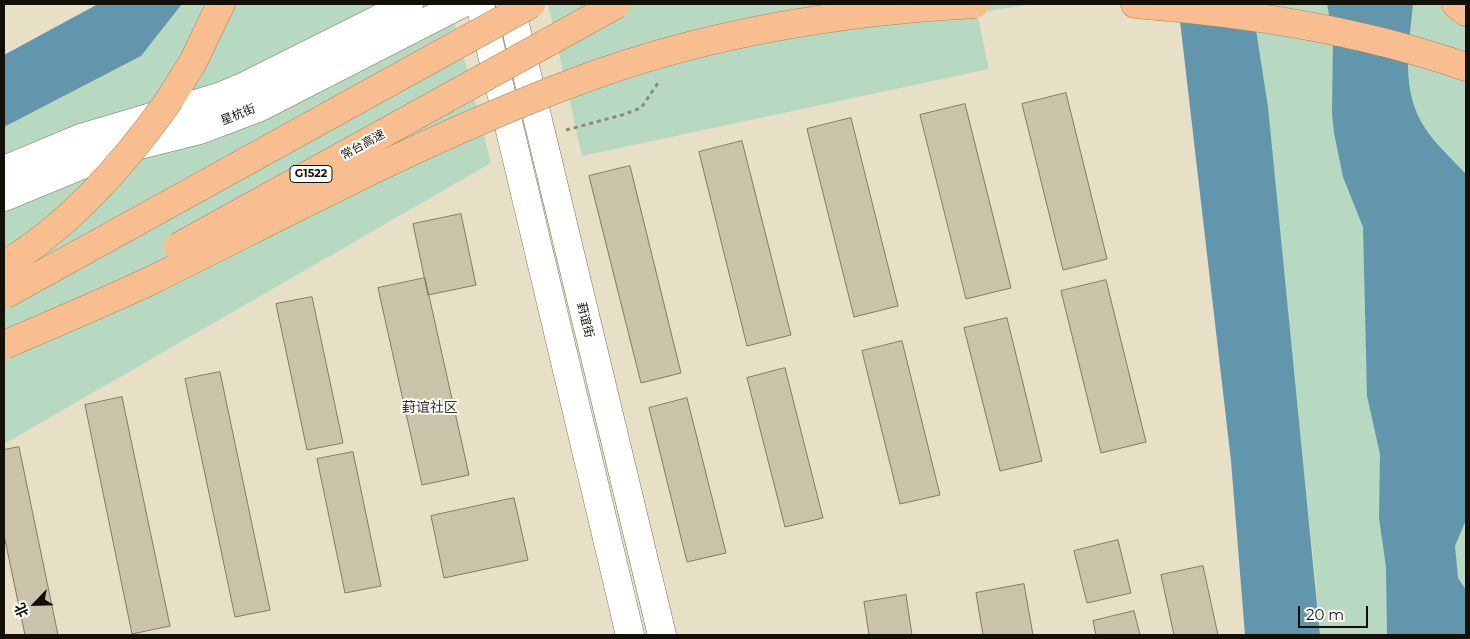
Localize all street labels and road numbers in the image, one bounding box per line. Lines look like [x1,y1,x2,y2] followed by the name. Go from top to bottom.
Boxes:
[219,102,257,128] street label: 星杭街
[339,127,387,163] street label: 常台高速
[290,165,332,182] road number: G1522
[574,301,596,339] street label: 葑谊街

